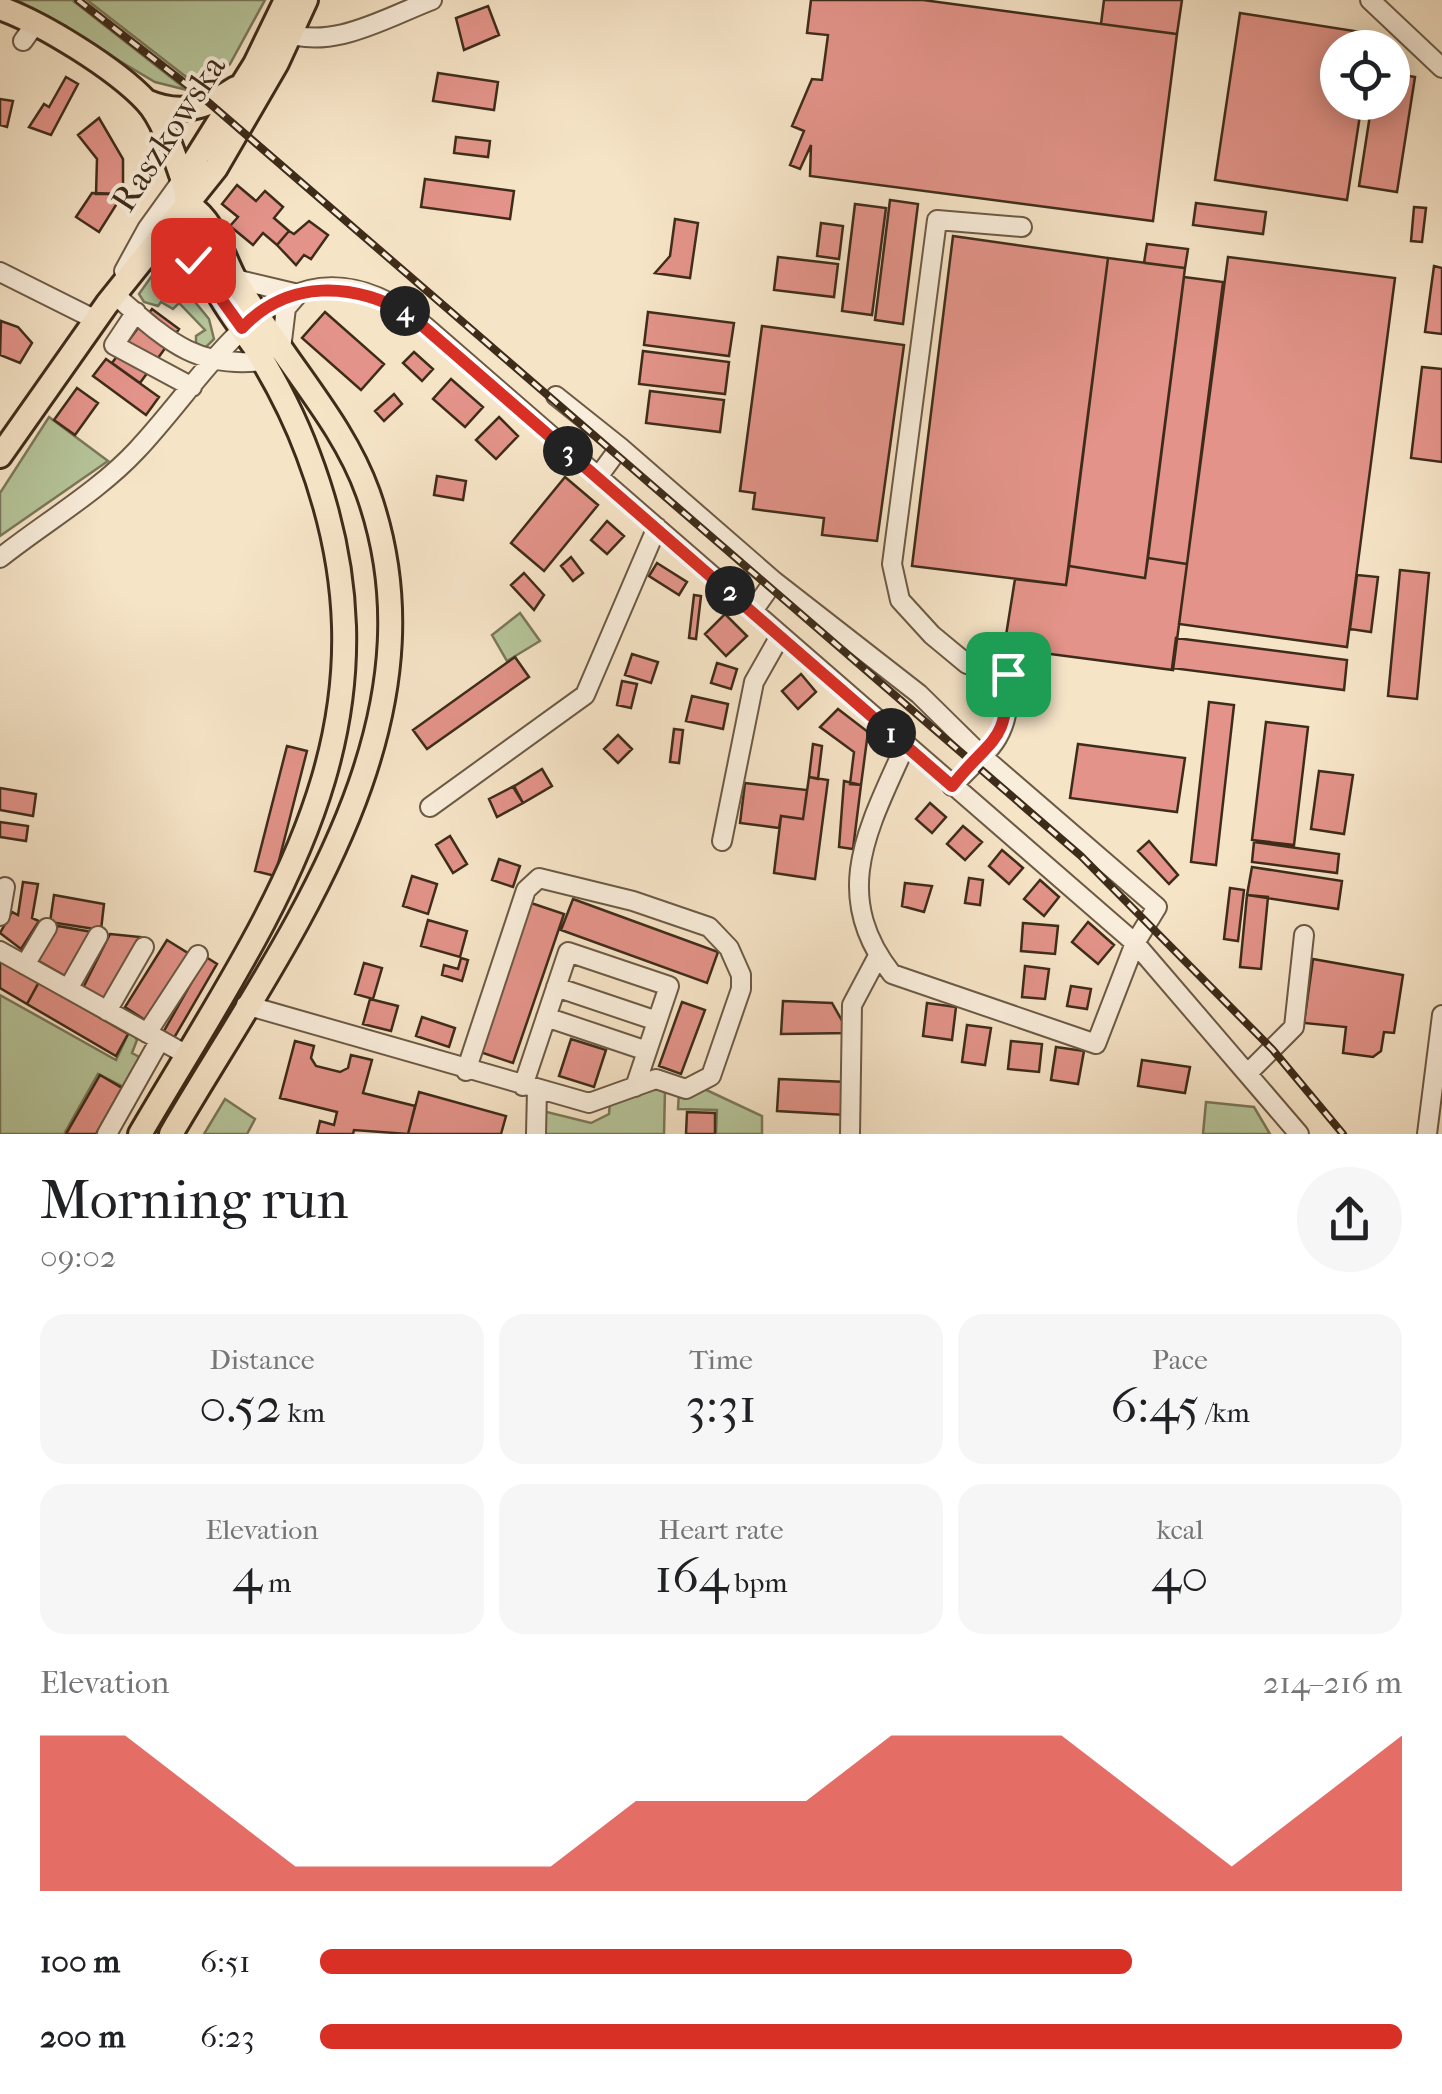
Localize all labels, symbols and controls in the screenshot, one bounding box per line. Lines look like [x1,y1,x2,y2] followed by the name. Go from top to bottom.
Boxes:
[1320,30,1410,120] map controls
[1320,30,1410,120] button: locate
[103,47,235,219] street label: Raszkowska
[151,218,236,303] pin
[166,233,221,288] icon: check
[380,286,430,336] pin: 4
[397,294,413,327] text: 4
[543,426,593,476] pin: 3
[562,434,574,467] text: 3
[705,566,755,616] pin: 2
[723,574,737,607] text: 2
[966,632,1051,717] pin
[981,647,1036,702] icon: arrive
[866,708,916,758] pin: 1
[886,716,896,749] text: 1
[1297,1167,1402,1272] button: share
[40,1168,348,1232] text: Morning run
[40,1238,116,1275] text: 09:02
[209,1343,315,1376] text: Distance
[689,1343,753,1376] text: Time
[1152,1343,1208,1376] text: Pace
[199,1376,281,1435] text: 0.52
[686,1376,756,1435] text: 3:31
[1110,1376,1199,1435] text: 6:45
[281,1396,325,1429] text: km
[1199,1396,1250,1429] text: /km
[205,1513,319,1546] text: Elevation
[658,1513,784,1546] text: Heart rate
[1156,1513,1204,1546] text: kcal
[233,1546,262,1605] text: 4
[654,1546,729,1605] text: 164
[1151,1546,1209,1605] text: 40
[262,1566,291,1599] text: m
[729,1566,788,1599] text: bpm
[40,1664,169,1701] text: Elevation
[1263,1664,1402,1701] text: 214–216 m
[40,1943,120,1980] text: 100 m
[200,1943,250,1980] text: 6:51
[40,2018,125,2055] text: 200 m
[200,2018,255,2055] text: 6:23

